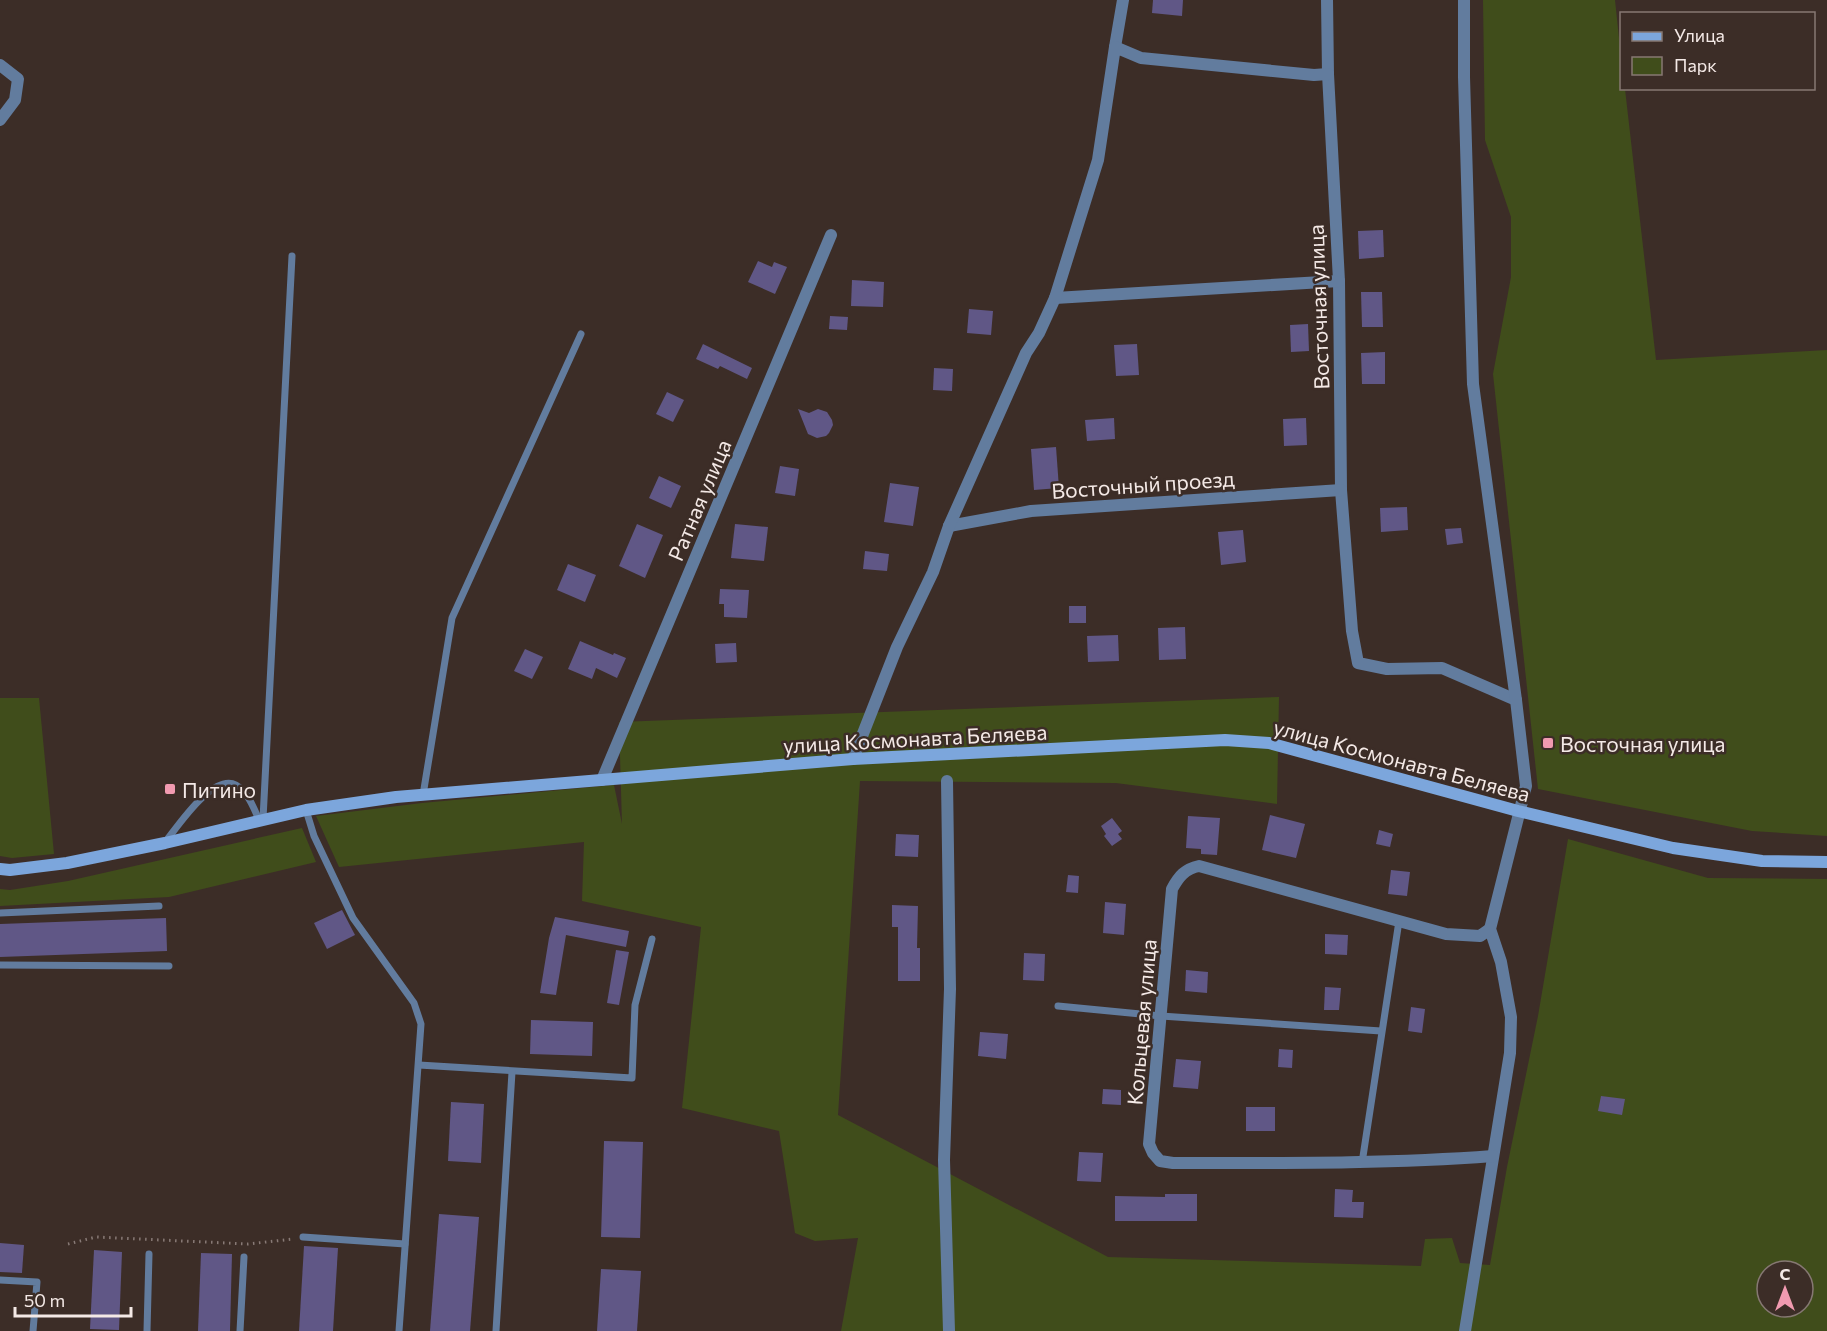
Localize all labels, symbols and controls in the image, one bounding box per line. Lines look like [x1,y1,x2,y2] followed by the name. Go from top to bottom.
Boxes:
[1620,12,1815,90] legend
[1674,24,1725,46] text: Улица
[1674,54,1717,76] text: Парк
[1303,224,1333,390] street label: Восточная улица
[662,436,736,564] street label: Ратная улица
[1051,465,1235,503] street label: Восточный проезд
[1271,714,1533,806] street label: улица Космонавта Беляева
[782,719,1048,757] street label: улица Космонавта Беляева
[1560,731,1725,756] place label: Восточная улица
[1541,736,1555,750] marker: Восточная улица
[182,777,256,802] place label: Питино
[163,782,177,796] marker: Питино
[1121,938,1161,1106] street label: Кольцевая улица
[1755,1259,1815,1319] north arrow
[1780,1264,1791,1283] text: С
[15,1280,130,1318] scale bar
[24,1289,65,1311] text: 50 m

